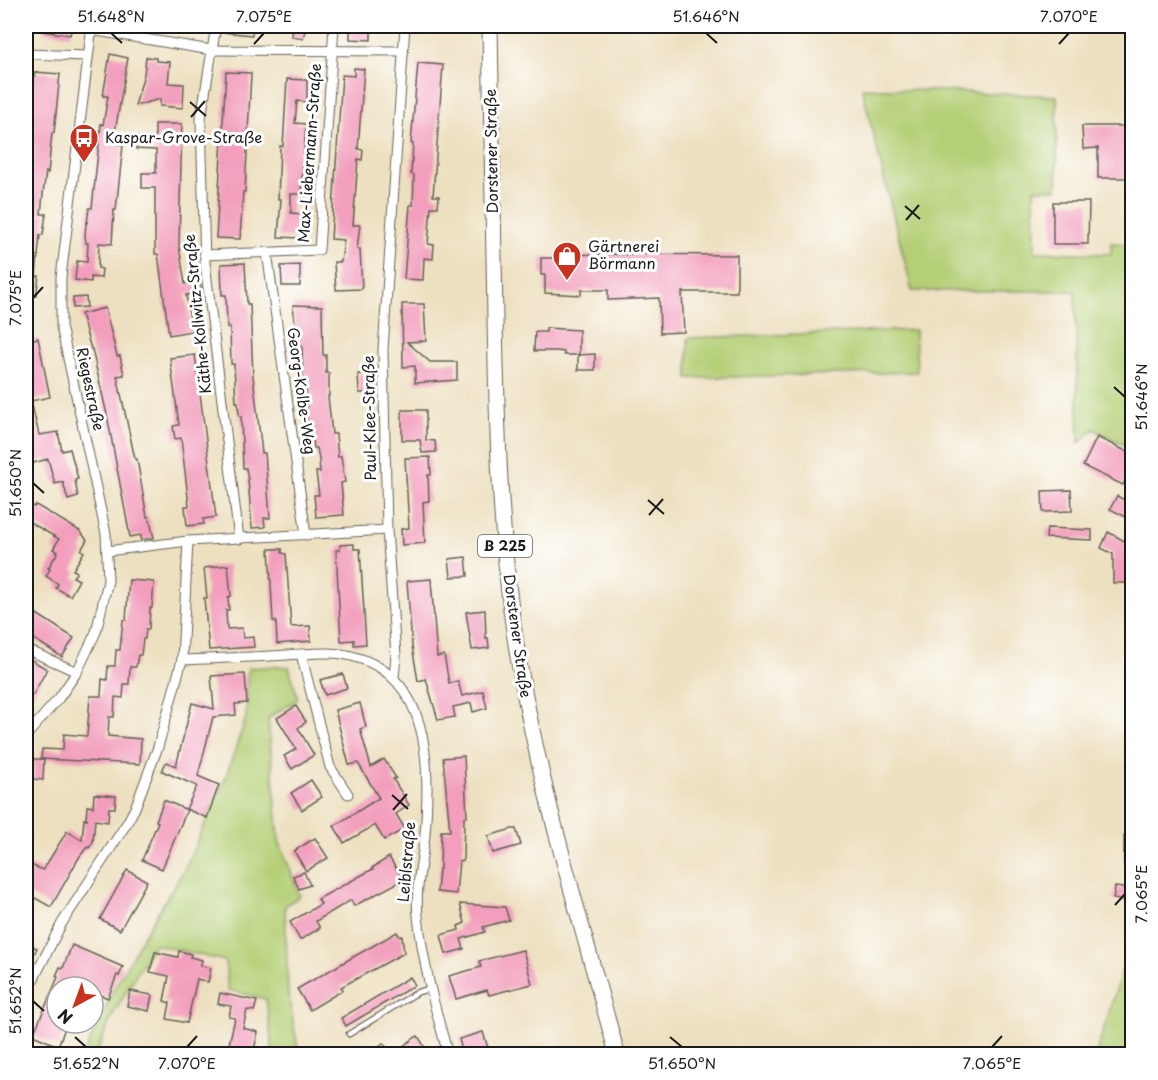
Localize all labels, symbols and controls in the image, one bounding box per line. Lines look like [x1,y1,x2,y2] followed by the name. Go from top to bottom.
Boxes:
[77,4,145,27] text: 51.648°N
[236,4,292,27] text: 7.075°E
[672,4,740,27] text: 51.646°N
[1040,4,1098,27] text: 7.070°E
[291,62,326,243] street label: Max-Liebermann-Straße
[478,89,503,213] street label: Dorstener Straße
[68,122,100,164] bus stop icon: Kaspar-Grove-Straße
[105,125,262,148] place label: Kaspar-Grove-Straße
[177,233,216,395] street label: Käthe-Kollwitz-Straße
[588,234,659,274] place label: Gärtnerei Börmann
[551,240,583,282] shop icon: Gärtnerei Börmann
[3,270,26,326] text: 7.075°E
[282,326,323,456] street label: Georg-Kolbe-Weg
[71,345,112,433] street label: Riegestraße
[356,355,381,481] street label: Paul-Klee-Straße
[1129,363,1152,431] text: 51.646°N
[3,449,26,517] text: 51.650°N
[478,535,532,557] road number: B 225
[498,573,539,699] street label: Dorstener Straße
[391,821,420,903] street label: Leiblstraße
[1129,865,1152,923] text: 7.065°E
[3,967,26,1035] text: 51.652°N
[45,975,105,1035] north arrow
[52,1004,77,1030] text: N
[52,1051,120,1074] text: 51.652°N
[158,1051,216,1074] text: 7.070°E
[648,1051,716,1074] text: 51.650°N
[963,1051,1021,1074] text: 7.065°E

